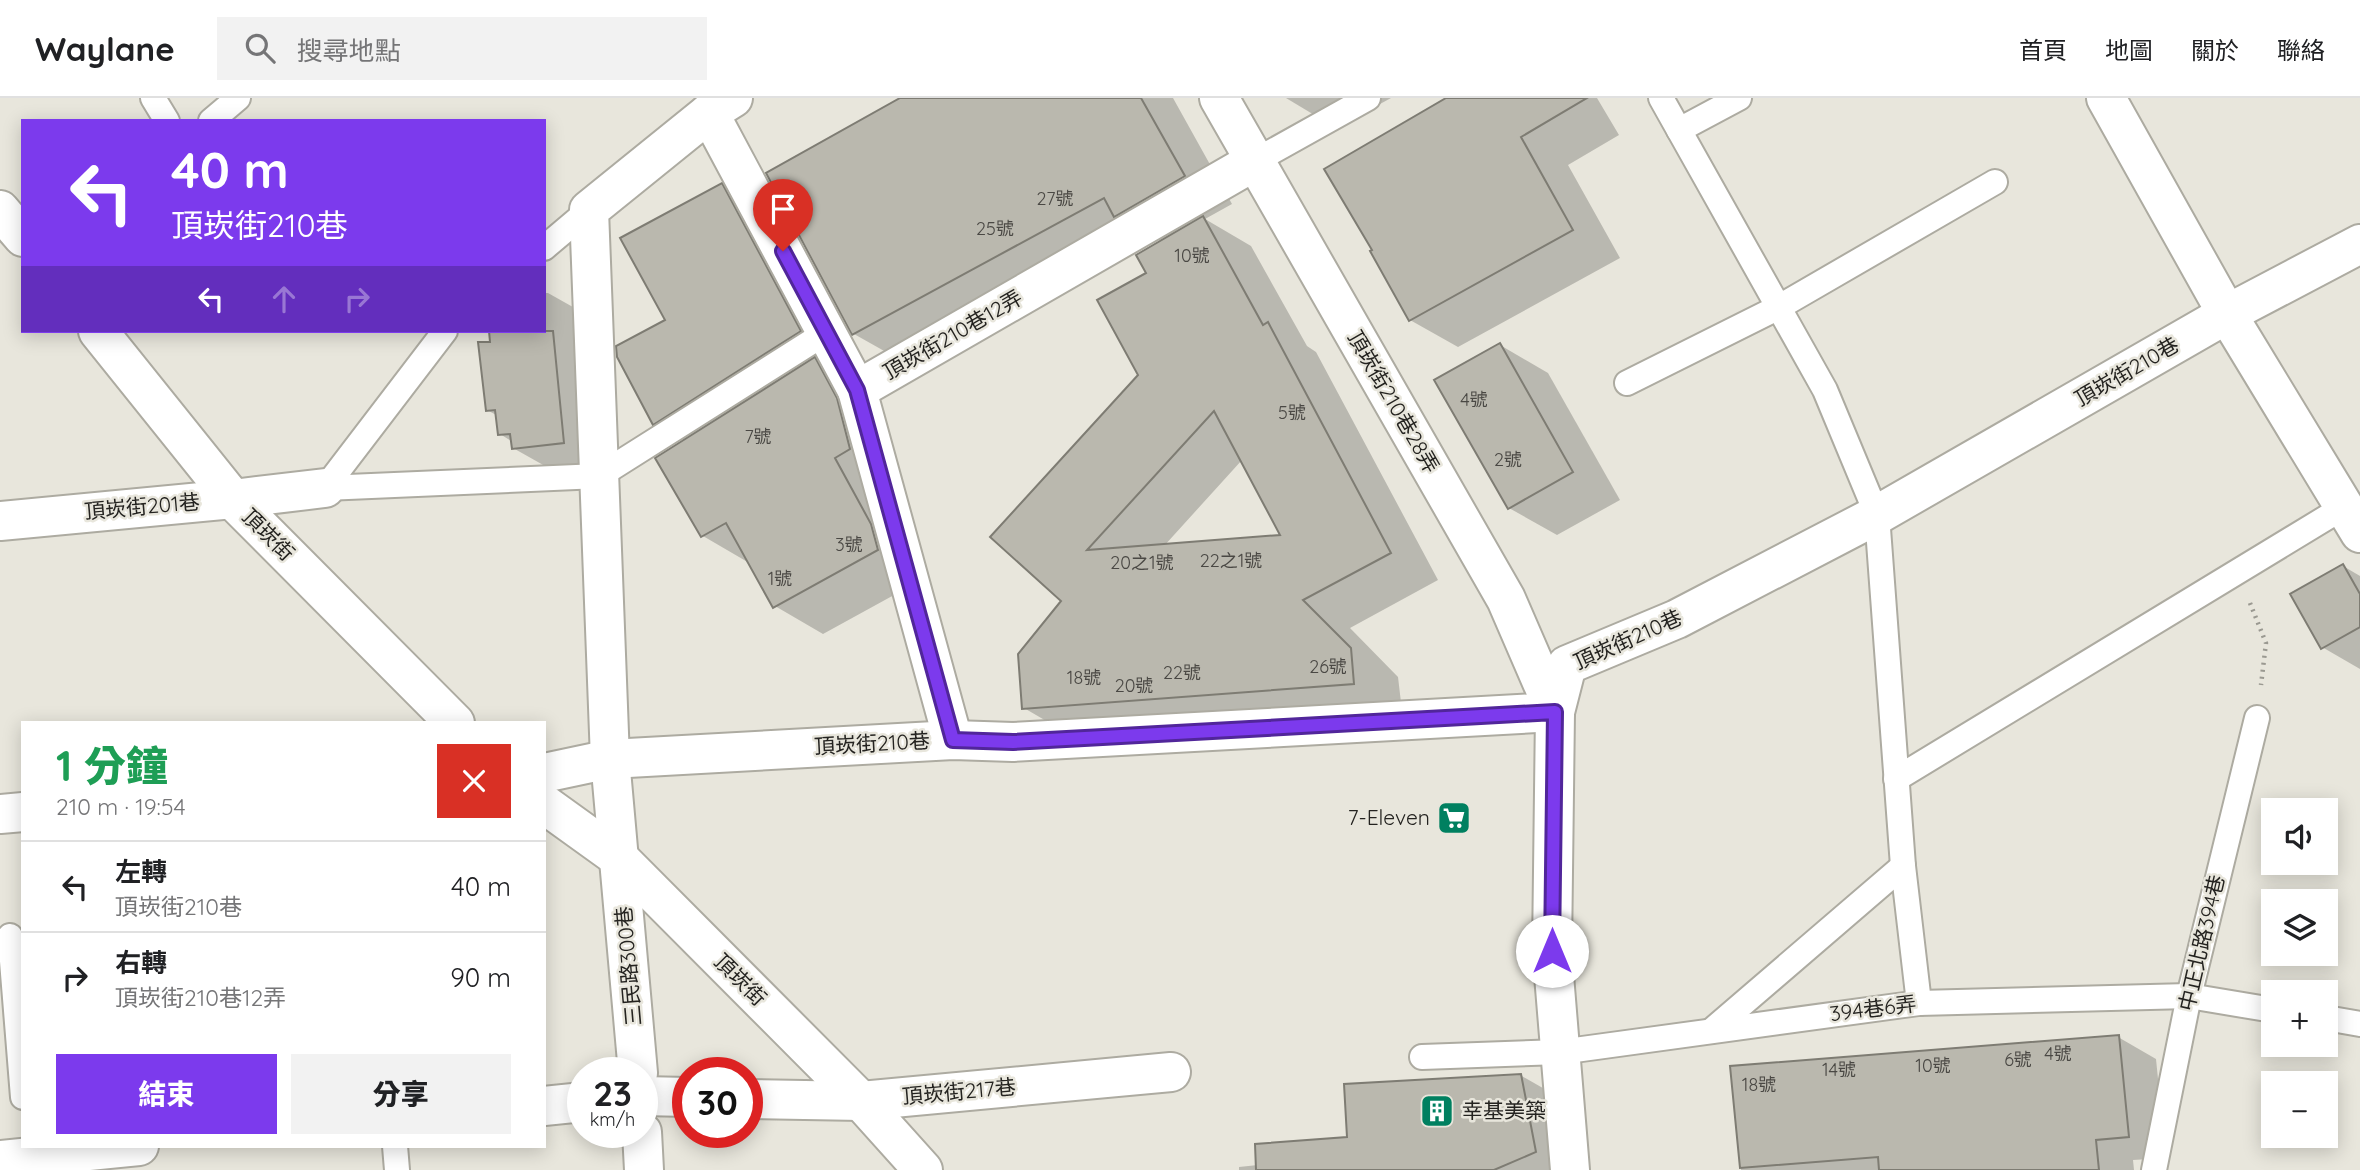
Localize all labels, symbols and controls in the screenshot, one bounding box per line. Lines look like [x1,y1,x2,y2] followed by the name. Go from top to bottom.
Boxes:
[217,17,707,80] search box
[35,28,175,69] text: Waylane
[241,29,279,67] icon: search
[297,34,401,67] text: 搜尋地點
[2019,35,2067,65] text: 首頁
[2105,35,2153,65] text: 地圖
[2191,35,2239,65] text: 關於
[2277,35,2325,65] text: 聯絡
[171,139,289,200] text: 40 m
[56,147,147,238] icon: left
[753,179,813,251] pin
[1037,187,1073,210] house number: 27號
[764,190,802,228] icon: arrive
[171,205,348,245] text: 頂崁街210巷
[976,217,1014,240] house number: 25號
[1174,244,1210,267] house number: 10號
[192,280,230,318] icon: left
[265,280,303,318] icon: ahead
[338,280,376,318] icon: right
[878,284,1027,384] street label: 頂崁街210巷12弄
[1343,326,1445,477] street label: 頂崁街210巷28弄
[2070,331,2183,411] street label: 頂崁街210巷
[1460,388,1488,411] house number: 4號
[1278,401,1306,424] house number: 5號
[744,425,772,448] house number: 7號
[1494,448,1522,471] house number: 2號
[83,488,201,524] street label: 頂崁街201巷
[237,503,300,566] street label: 頂崁街
[835,533,863,556] house number: 3號
[1200,549,1262,572] house number: 22之1號
[1110,551,1174,574] house number: 20之1號
[768,567,792,590] house number: 1號
[1569,604,1686,675] street label: 頂崁街210巷
[1309,655,1347,678] house number: 26號
[1163,661,1201,684] house number: 22號
[1067,666,1101,689] house number: 18號
[1115,674,1153,697] house number: 20號
[813,727,931,759] street label: 頂崁街210巷
[56,739,168,792] text: 1 分鐘
[437,744,511,818] button: close
[56,792,186,821] text: 210 m · 19:54
[2261,798,2338,1148] map controls
[2261,798,2338,875] button: sound
[1435,799,1473,837] supermarket icon: 7-Eleven
[1348,804,1430,830] place label: 7-Eleven
[115,855,167,888] text: 左轉
[56,868,94,906] icon: left
[451,870,511,903] text: 40 m
[2173,872,2229,1013] street label: 中正北路394巷
[2261,889,2338,966] button: layers
[115,892,242,921] text: 頂崁街210巷
[610,905,646,1027] street label: 三民路300巷
[1515,914,1589,988] position arrow
[115,946,167,979] text: 右轉
[709,948,772,1011] street label: 頂崁街
[56,959,94,997] icon: right
[450,961,511,994] text: 90 m
[2261,980,2338,1057] button: +
[115,983,286,1012] text: 頂崁街210巷12弄
[1828,990,1918,1026] street label: 394巷6弄
[2044,1042,2072,1065] house number: 4號
[2004,1048,2032,1071] house number: 6號
[56,1054,277,1134] button: 結束
[291,1054,511,1134] button: 分享
[1915,1054,1951,1077] house number: 10號
[672,1057,763,1148] speed limit sign: 30
[1822,1058,1856,1081] house number: 14號
[593,1071,632,1115] text: 23
[2261,1071,2338,1148] button: −
[901,1073,1017,1109] street label: 頂崁街217巷
[1742,1073,1776,1096] house number: 18號
[1418,1092,1456,1130] building icon: 幸基美築
[1462,1097,1546,1123] place label: 幸基美築
[590,1108,635,1131] text: km/h

